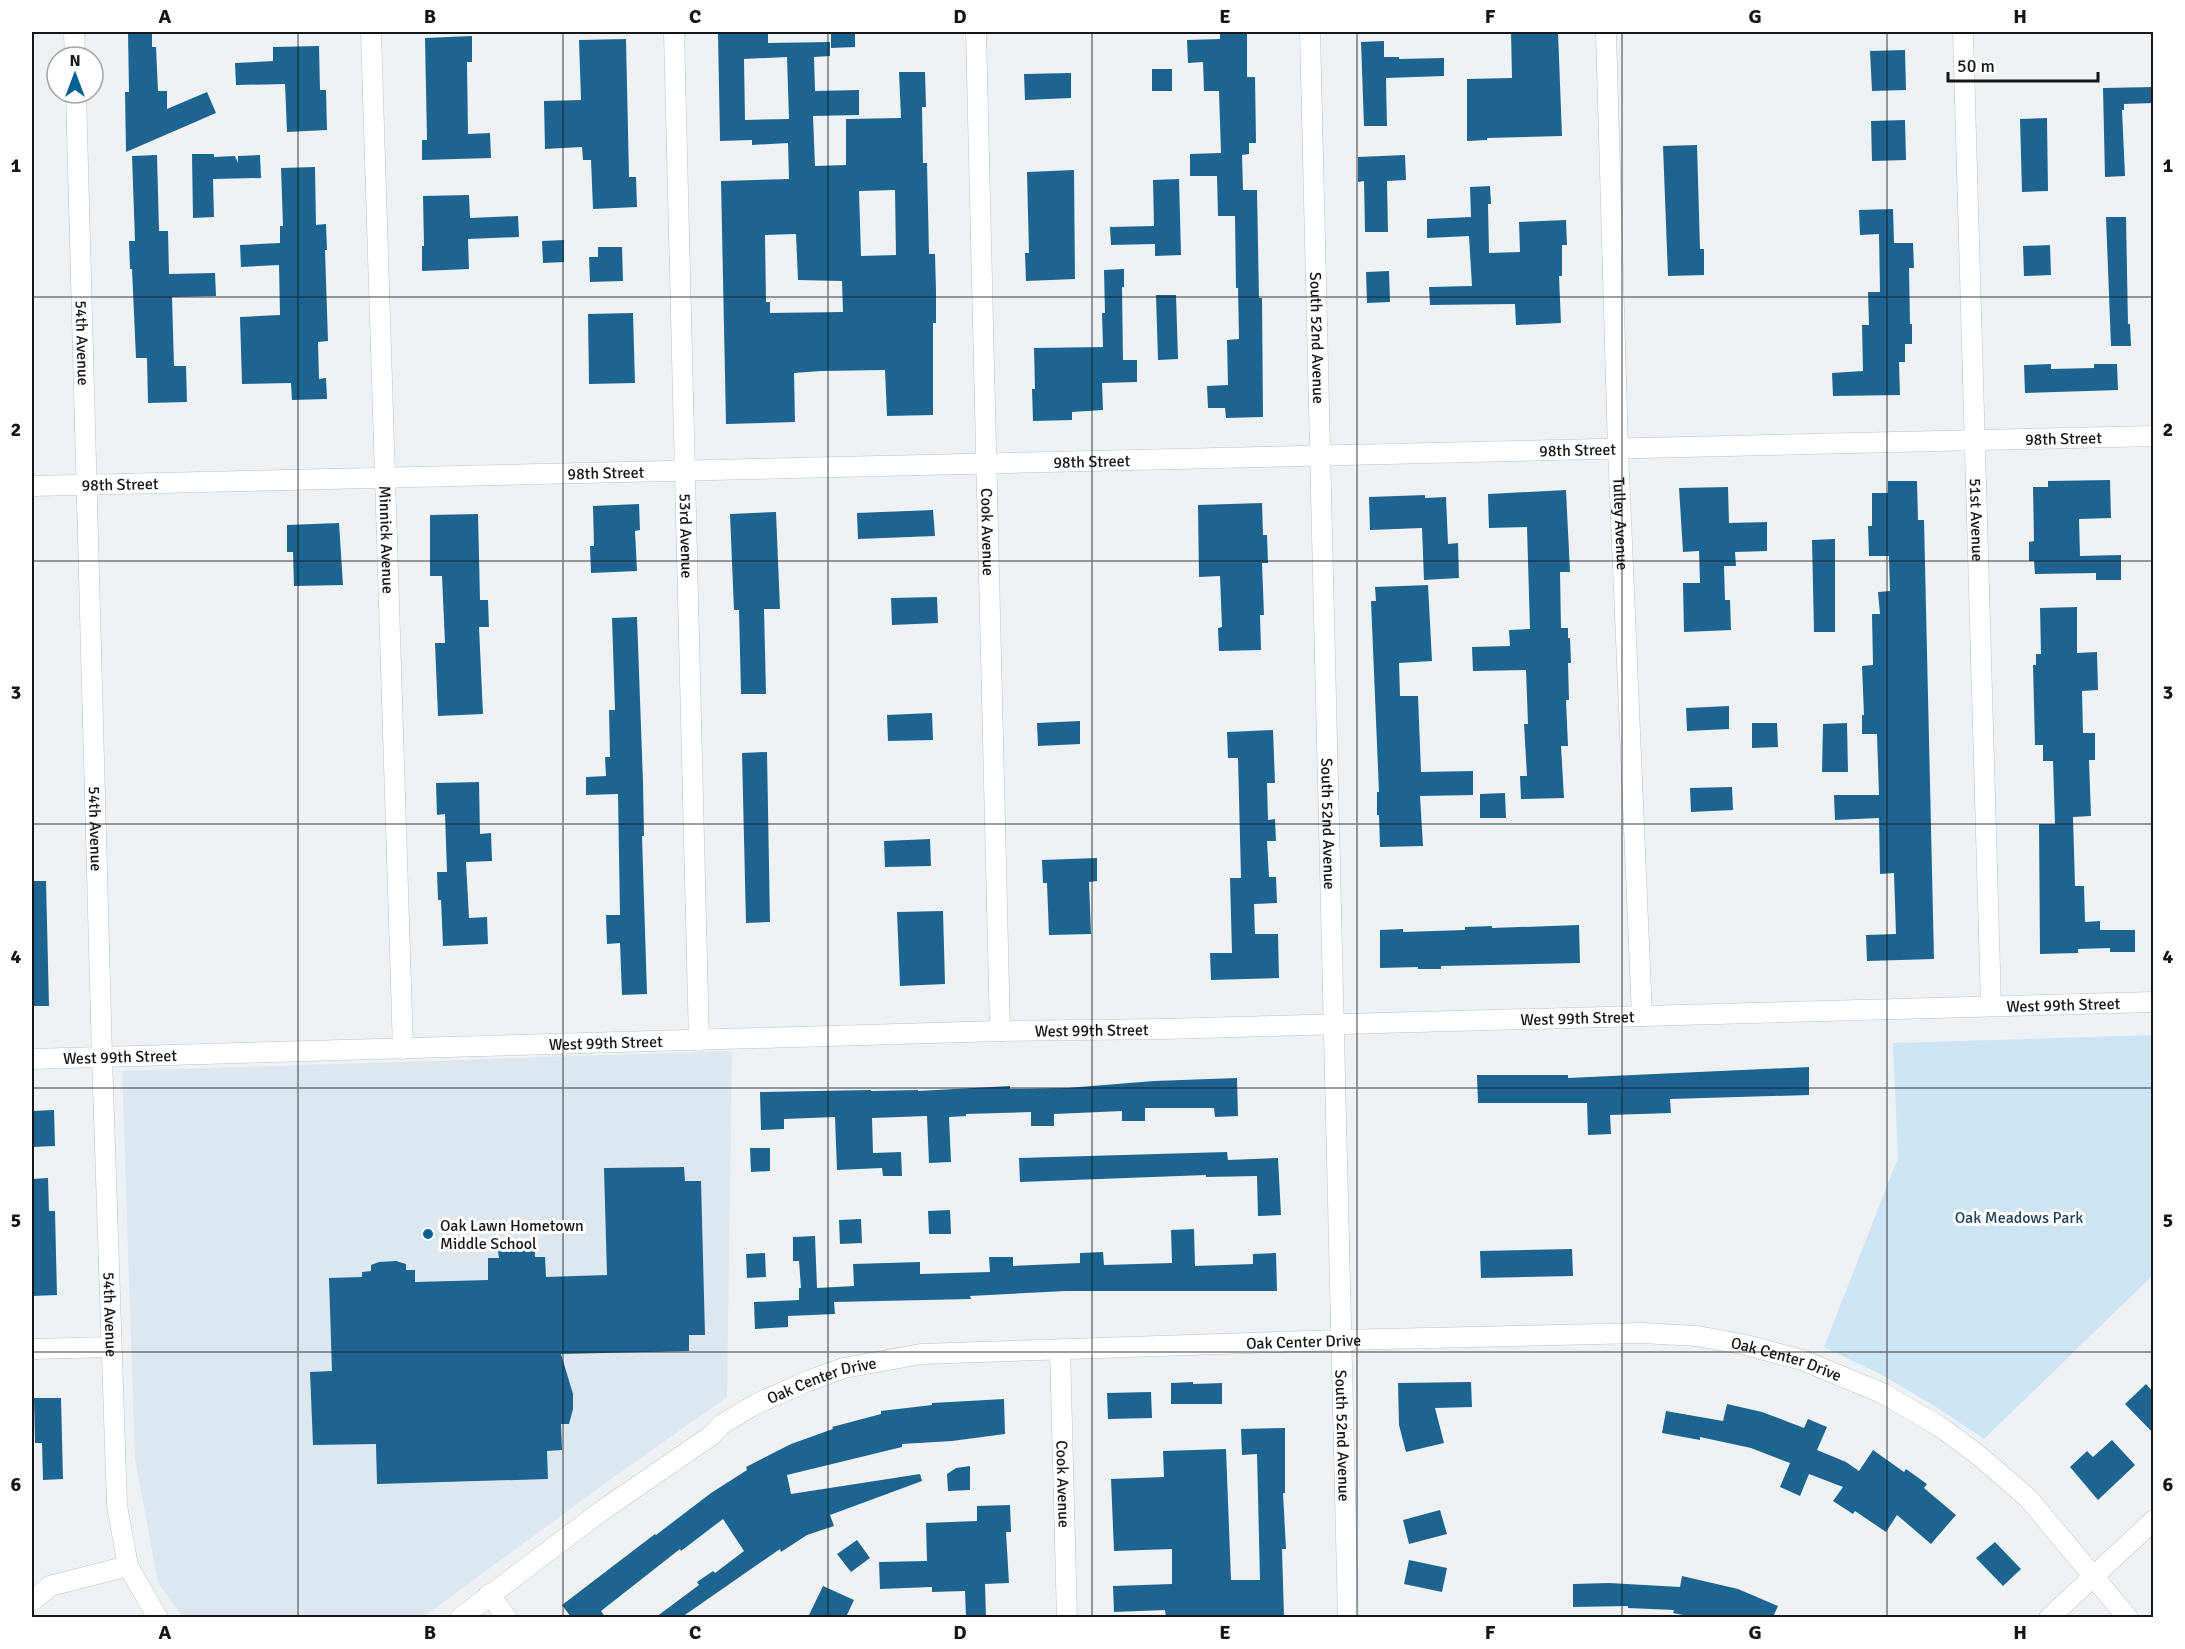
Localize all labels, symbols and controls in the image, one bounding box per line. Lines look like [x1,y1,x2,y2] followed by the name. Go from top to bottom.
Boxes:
[159,4,172,29] text: A
[424,4,436,29] text: B
[689,4,701,29] text: C
[953,4,967,29] text: D
[1219,4,1231,29] text: E
[1485,4,1496,29] text: F
[1748,4,1762,29] text: G
[2013,4,2027,29] text: H
[45,45,105,105] north arrow
[1948,45,2098,83] scale bar
[69,51,81,71] text: N
[1957,55,1995,77] text: 50 m
[11,153,22,178] text: 1
[2163,153,2174,178] text: 1
[1305,272,1328,404] street label: South 52nd Avenue
[71,300,93,386] street label: 54th Avenue
[11,417,21,442] text: 2
[2163,417,2173,442] text: 2
[2025,428,2103,450] street label: 98th Street
[1539,440,1617,461] street label: 98th Street
[1053,451,1131,473] street label: 98th Street
[567,463,645,484] street label: 98th Street
[81,474,159,496] street label: 98th Street
[1608,477,1632,571] street label: Tulley Avenue
[1965,478,1987,562] street label: 51st Avenue
[374,485,398,594] street label: Minnick Avenue
[976,488,998,576] street label: Cook Avenue
[674,493,697,579] street label: 53rd Avenue
[11,680,21,705] text: 3
[2163,680,2173,705] text: 3
[1316,758,1339,890] street label: South 52nd Avenue
[84,786,106,872] street label: 54th Avenue
[11,944,22,969] text: 4
[2163,944,2174,969] text: 4
[2006,994,2121,1017] street label: West 99th Street
[1520,1007,1635,1030] street label: West 99th Street
[1034,1020,1149,1042] street label: West 99th Street
[549,1032,663,1055] street label: West 99th Street
[63,1046,178,1069] street label: West 99th Street
[11,1208,21,1233] text: 5
[1955,1208,2083,1228] park label: Oak Meadows Park
[2163,1208,2173,1233] text: 5
[440,1216,584,1254] place label: Oak Lawn Hometown Middle School
[421,1227,435,1241] marker: Oak Lawn Hometown Middle School
[98,1272,121,1357] street label: 54th Avenue
[1246,1331,1361,1354] street label: Oak Center Drive
[1729,1333,1844,1386] street label: Oak Center Drive
[764,1353,878,1409] street label: Oak Center Drive
[1330,1369,1354,1502] street label: South 52nd Avenue
[1051,1440,1074,1528] street label: Cook Avenue
[11,1472,22,1497] text: 6
[2163,1472,2174,1497] text: 6
[159,1620,172,1645] text: A
[424,1620,436,1645] text: B
[689,1620,701,1645] text: C
[953,1620,967,1645] text: D
[1219,1620,1231,1645] text: E
[1485,1620,1496,1645] text: F
[1748,1620,1762,1645] text: G
[2013,1620,2027,1645] text: H

